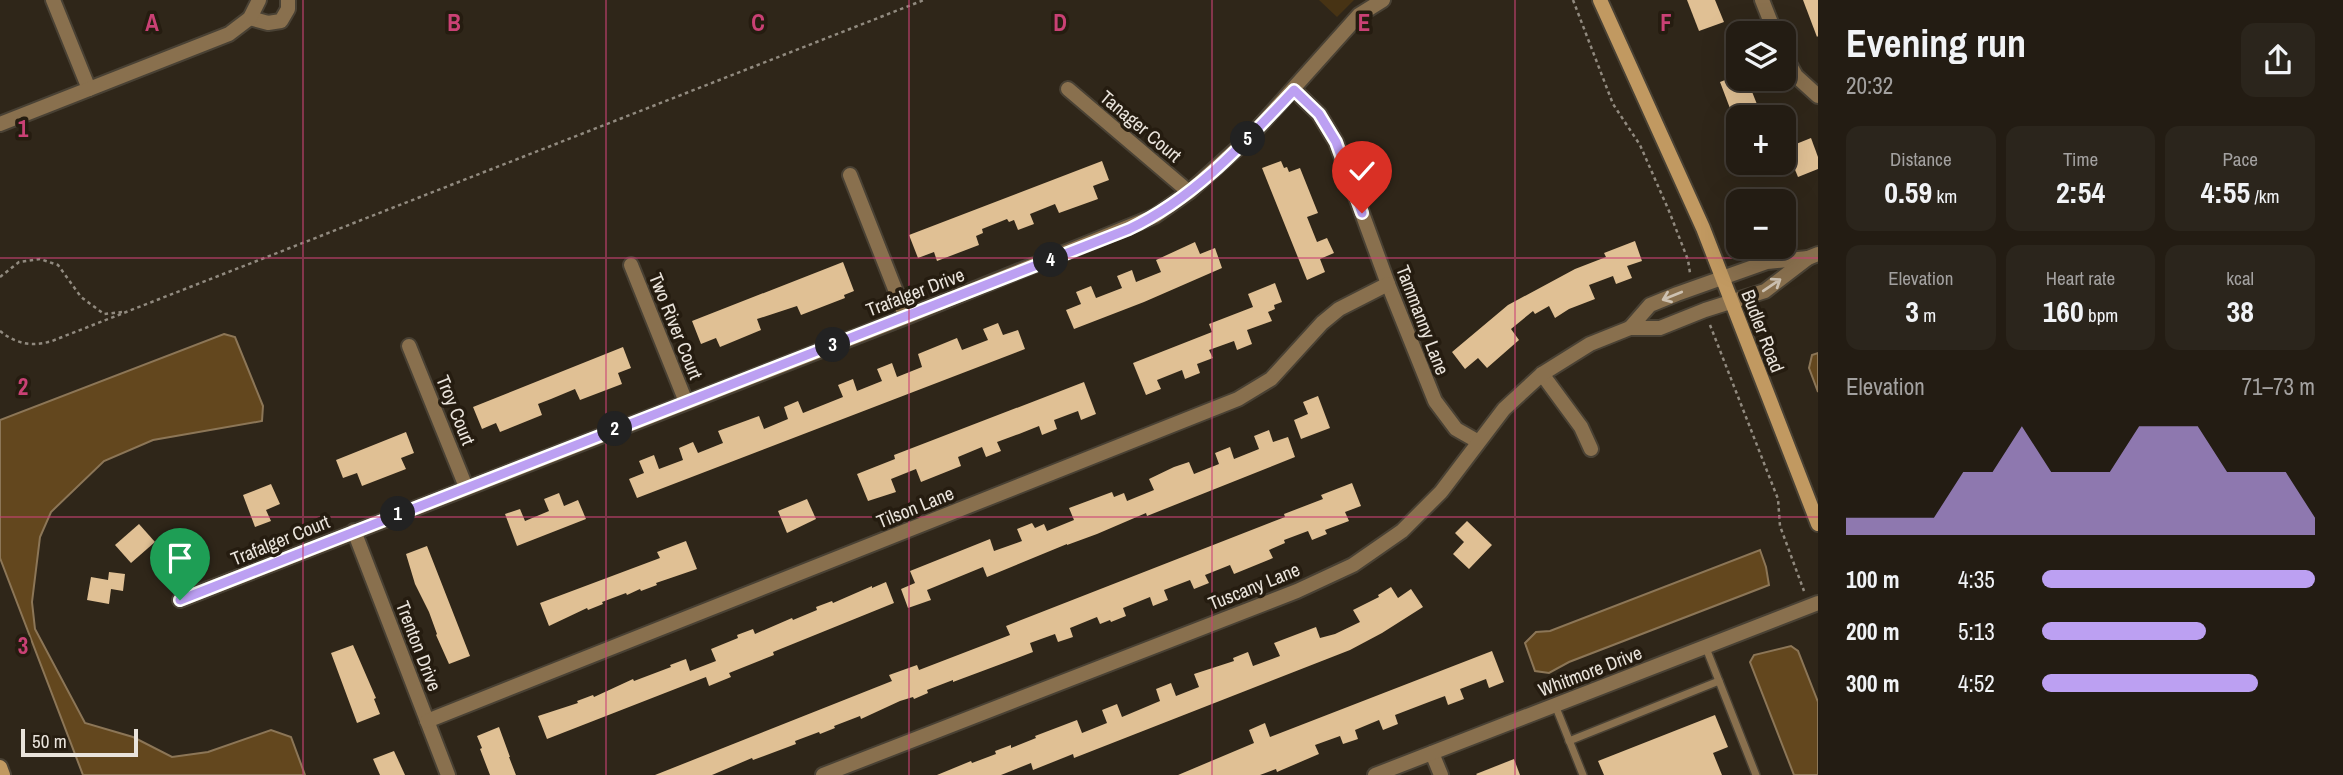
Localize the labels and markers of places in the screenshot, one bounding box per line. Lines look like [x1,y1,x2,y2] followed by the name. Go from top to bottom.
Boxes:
[1230,122,1266,156] pin: 5
[1332,141,1392,213] pin
[1034,243,1068,278] pin: 4
[816,328,850,362] pin: 3
[598,412,632,446] pin: 2
[380,496,416,532] pin: 1
[150,528,210,600] pin

